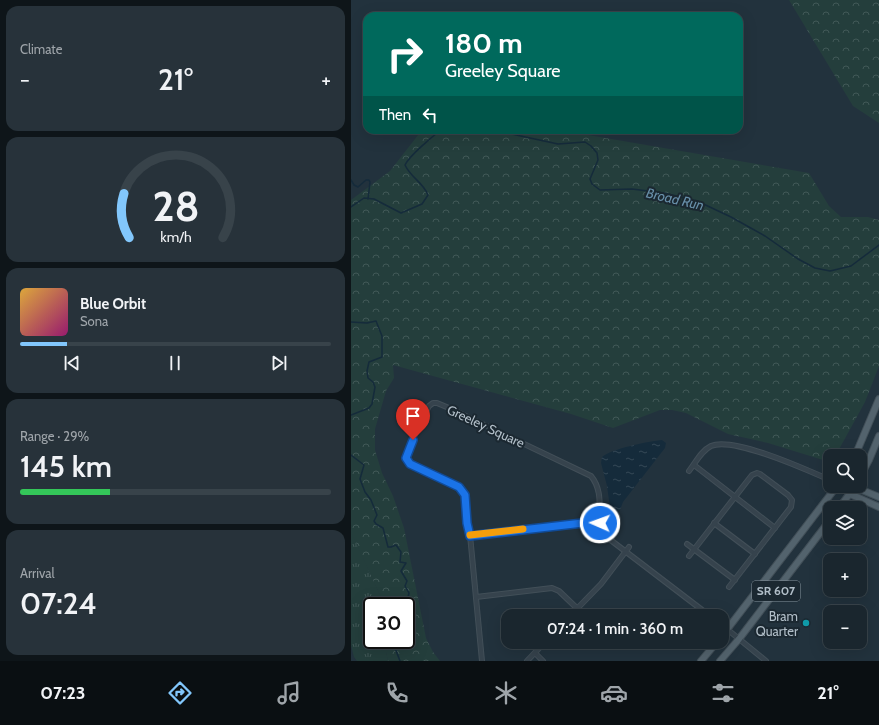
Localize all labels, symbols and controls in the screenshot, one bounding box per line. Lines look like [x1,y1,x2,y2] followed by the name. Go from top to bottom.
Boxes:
[445,26,523,60] text: 180 m
[379,28,431,80] icon: right
[20,41,62,57] text: Climate
[445,60,561,82] text: Greeley Square
[158,61,193,98] text: 21°
[20,66,30,93] text: −
[321,66,331,93] text: +
[419,104,441,126] icon: left
[379,106,411,124] text: Then
[152,180,199,230] text: 28
[644,184,706,214] water label: Broad Run
[160,227,191,245] text: km/h
[80,295,146,313] text: Blue Orbit
[80,313,108,329] text: Sona
[61,352,83,374] icon: previous
[164,352,186,374] icon: pause
[268,352,290,374] icon: next
[396,399,430,440] pin
[445,401,528,451] street label: Greeley Square
[402,405,424,427] icon: arrive
[20,428,89,444] text: Range · 29%
[20,448,112,485] text: 145 km
[823,449,867,649] map controls
[823,449,867,493] button: search
[823,501,867,545] button: layers
[579,502,621,544] position arrow
[823,553,867,597] button: +
[20,565,55,581] text: Arrival
[752,581,800,601] road number: SR 607
[20,585,97,622] text: 07:24
[363,597,415,649] speed limit sign: 30
[823,605,867,649] button: −
[756,608,799,639] place label: Bram Quarter
[801,618,811,628] marker: Bram Quarter
[547,620,683,638] text: 07:24 · 1 min · 360 m
[166,679,194,707] icon: directions
[275,679,303,707] icon: music
[383,679,411,707] icon: phone
[492,679,520,707] icon: climate
[600,679,628,707] icon: car
[709,679,737,707] icon: filters
[40,682,85,704] text: 07:23
[817,682,839,704] text: 21°

